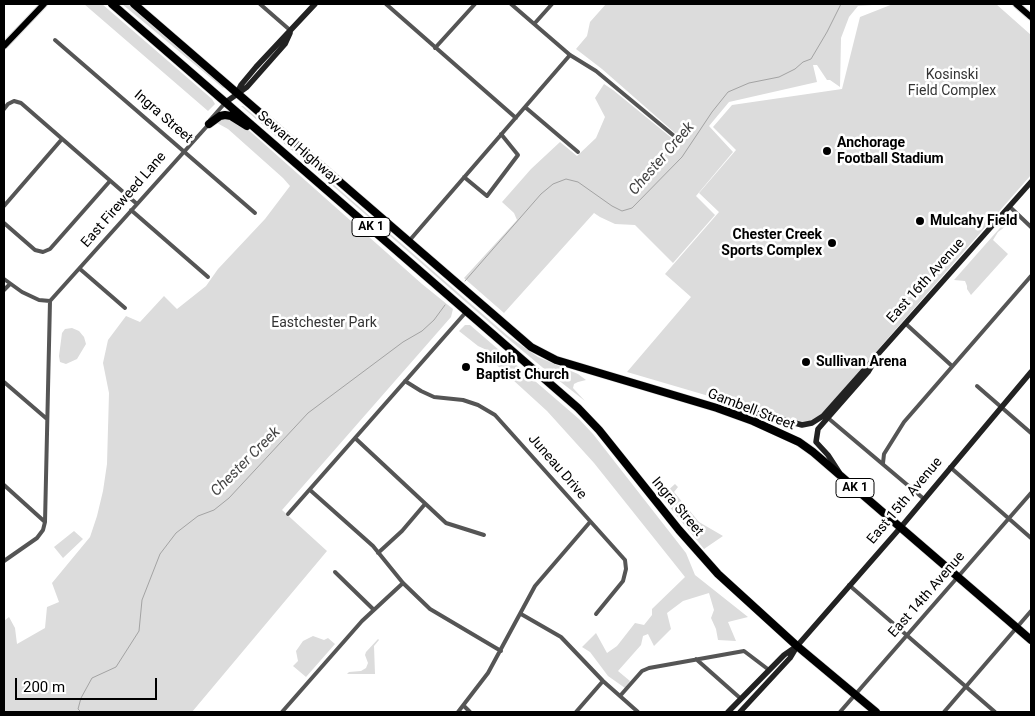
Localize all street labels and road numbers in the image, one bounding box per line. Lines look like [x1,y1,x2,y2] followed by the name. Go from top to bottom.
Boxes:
[130,87,196,147] street label: Ingra Street
[253,108,343,188] street label: Seward Highway
[78,149,170,251] street label: East Fireweed Lane
[352,218,390,236] road number: AK 1
[884,235,968,327] street label: East 16th Avenue
[705,386,797,434] street label: Gambell Street
[524,431,590,503] street label: Juneau Drive
[864,454,946,548] street label: East 15th Avenue
[647,474,707,540] street label: Ingra Street
[836,478,874,498] road number: AK 1
[885,549,969,641] street label: East 14th Avenue

